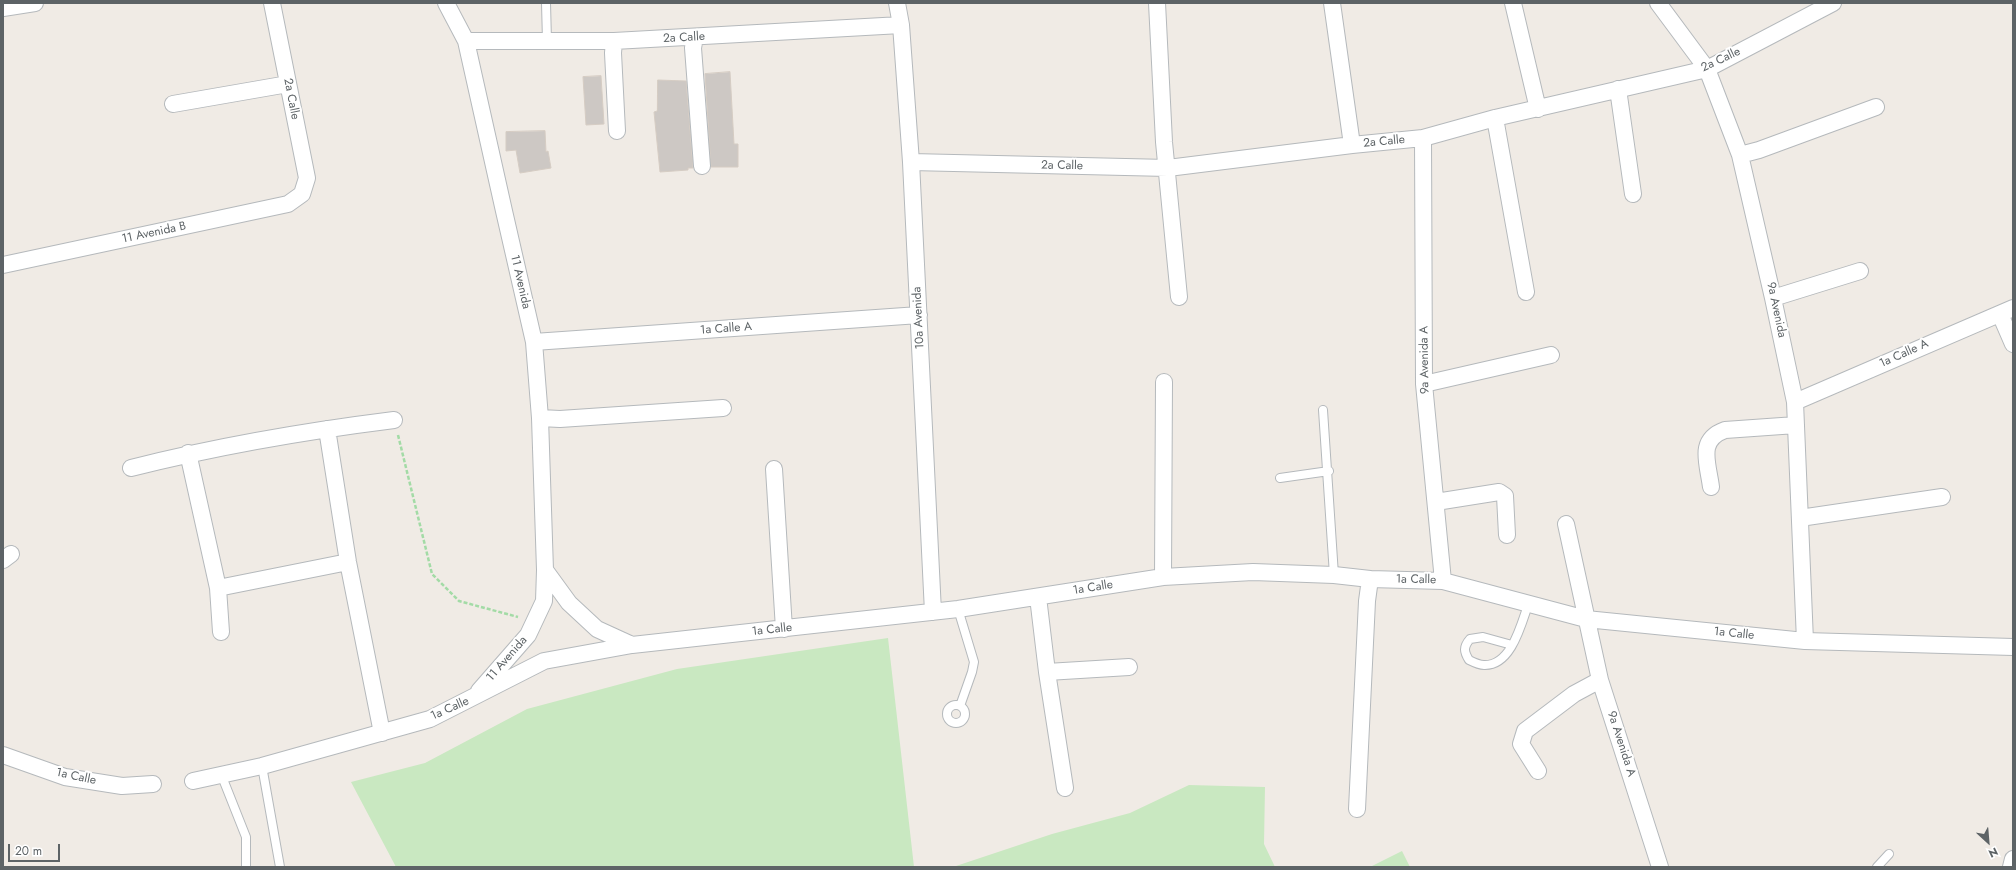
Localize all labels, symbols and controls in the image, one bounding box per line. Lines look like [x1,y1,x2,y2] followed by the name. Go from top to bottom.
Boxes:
[663,30,705,46] street label: 2a Calle
[1699,45,1743,75] street label: 2a Calle
[280,77,302,121] street label: 2a Calle
[1363,133,1405,151] street label: 2a Calle
[1041,158,1083,174] street label: 2a Calle
[121,219,187,247] street label: 11 Avenida B
[507,254,533,310] street label: 11 Avenida
[1763,281,1789,339] street label: 9a Avenida
[910,286,928,350] street label: 10a Avenida
[700,320,752,338] street label: 1a Calle A
[1417,326,1433,394] street label: 9a Avenida A
[1877,337,1931,371] street label: 1a Calle A
[1396,572,1436,588] street label: 1a Calle
[1072,578,1114,598] street label: 1a Calle
[751,621,793,639] street label: 1a Calle
[1713,625,1755,643] street label: 1a Calle
[484,634,530,684] street label: 11 Avenida
[429,694,471,724] street label: 1a Calle
[1604,709,1638,779] street label: 9a Avenida A
[55,766,97,788] street label: 1a Calle
[1968,822,2008,862] north arrow
[10,836,62,862] scale bar
[15,842,42,860] text: 20 m
[1986,844,2001,862] text: N

